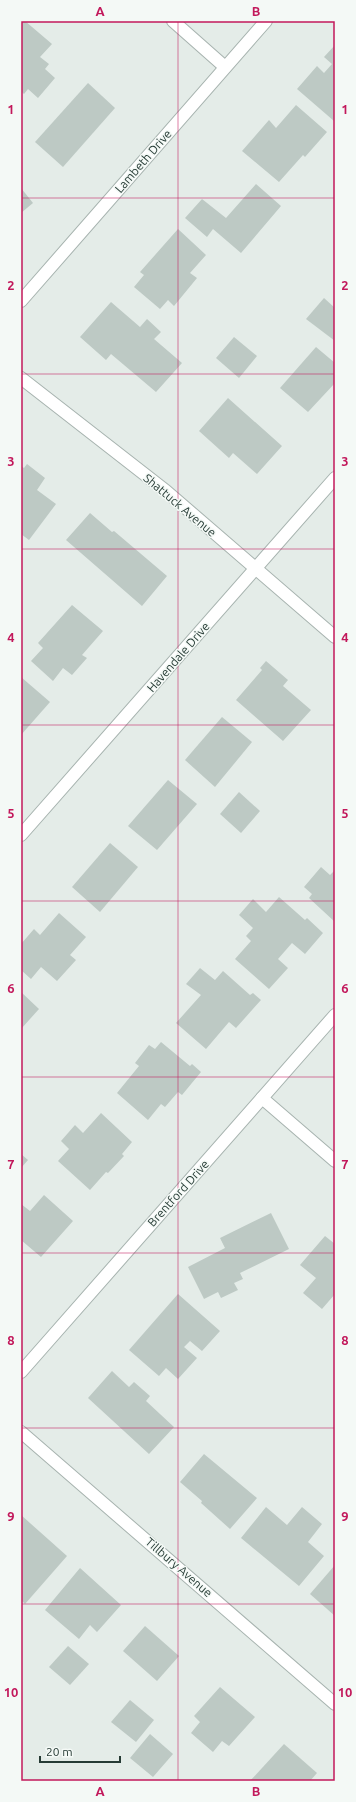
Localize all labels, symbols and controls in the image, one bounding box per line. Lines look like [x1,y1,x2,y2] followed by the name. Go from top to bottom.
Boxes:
[95,4,105,18] text: A
[252,4,261,18] text: B
[7,102,15,116] text: 1
[341,102,349,116] text: 1
[112,127,174,195] street label: Lambeth Drive
[7,278,15,292] text: 2
[341,278,349,292] text: 2
[7,454,15,468] text: 3
[341,454,349,468] text: 3
[141,471,219,539] street label: Shattuck Avenue
[144,620,212,694] street label: Havendale Drive
[7,630,15,644] text: 4
[341,630,349,644] text: 4
[7,806,15,820] text: 5
[341,806,349,820] text: 5
[7,981,15,995] text: 6
[341,981,349,995] text: 6
[7,1157,15,1171] text: 7
[145,1157,211,1229] street label: Brentford Drive
[341,1157,349,1171] text: 7
[7,1333,15,1347] text: 8
[341,1333,349,1347] text: 8
[7,1509,15,1523] text: 9
[341,1509,349,1523] text: 9
[143,1535,215,1599] street label: Tillbury Avenue
[4,1685,18,1699] text: 10
[338,1685,352,1699] text: 10
[40,1738,120,1764] scale bar
[46,1745,73,1758] text: 20 m
[95,1784,105,1798] text: A
[252,1784,261,1798] text: B

